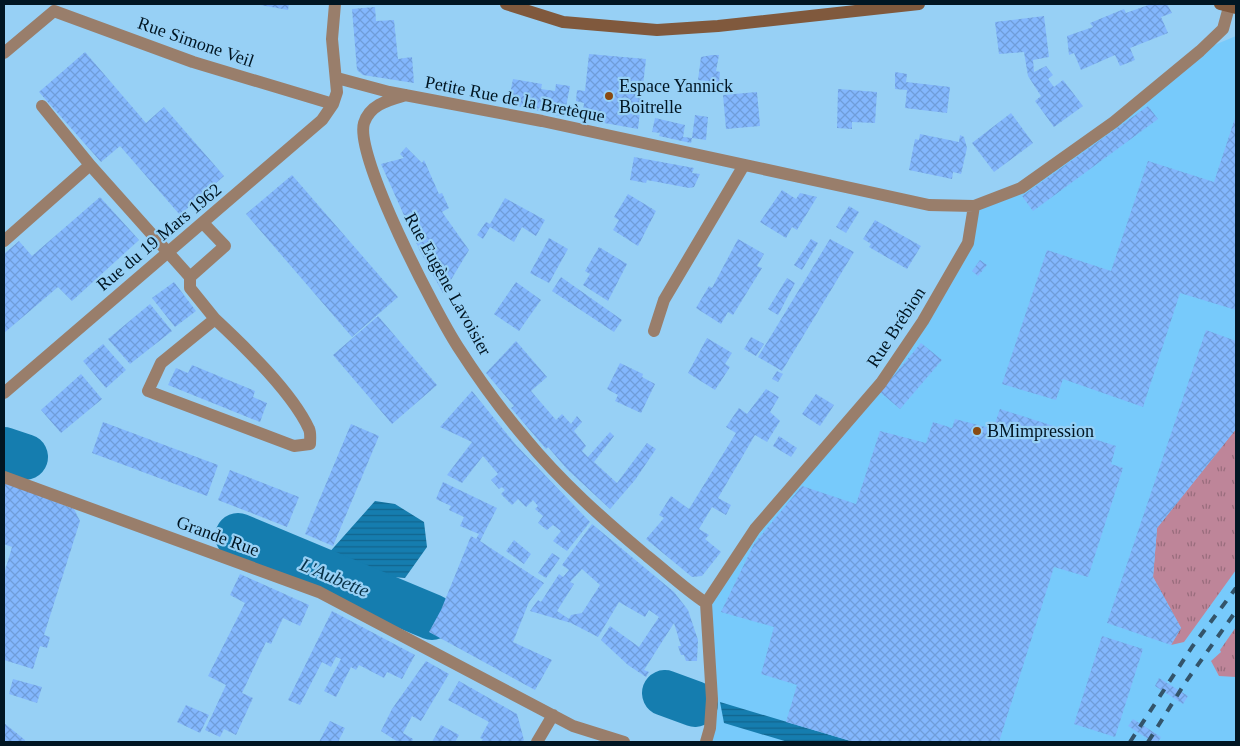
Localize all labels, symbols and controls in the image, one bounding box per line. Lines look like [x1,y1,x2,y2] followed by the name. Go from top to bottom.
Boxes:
[135,13,257,71] street label: Rue Simone Veil
[423,72,607,126] street label: Petite Rue de la Bretèque
[619,76,733,117] place label: Espace Yannick Boitrelle
[603,90,615,102] marker: Espace Yannick Boitrelle
[93,179,225,295] street label: Rue du 19 Mars 1962
[400,209,496,359] street label: Rue Eugène Lavoisier
[863,283,929,371] street label: Rue Brébion
[987,421,1094,441] place label: BMimpression
[971,425,983,437] marker: BMimpression
[174,512,262,560] street label: Grande Rue
[296,553,372,601] water label: L'Aubette

